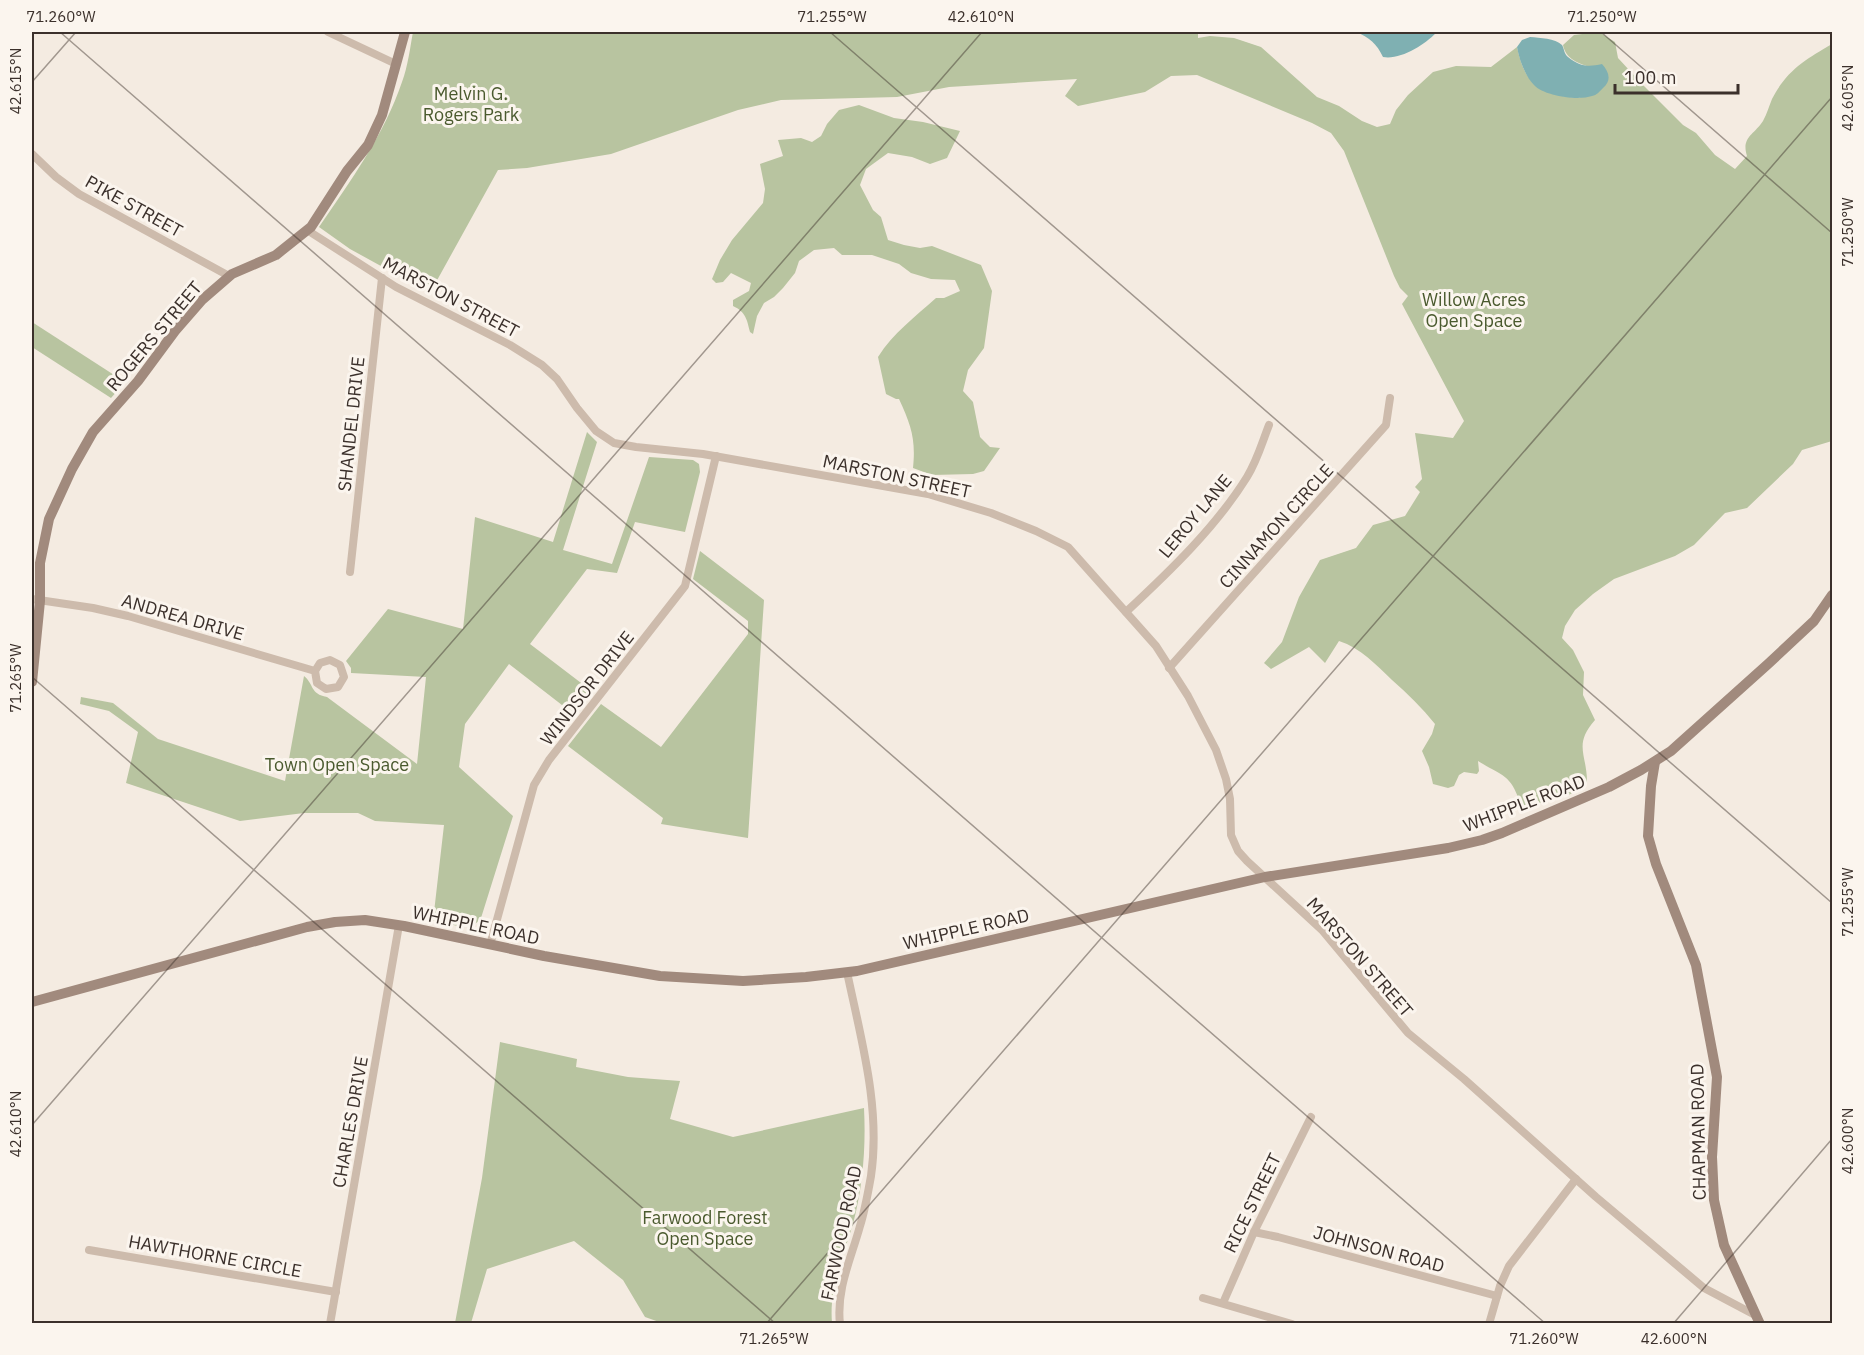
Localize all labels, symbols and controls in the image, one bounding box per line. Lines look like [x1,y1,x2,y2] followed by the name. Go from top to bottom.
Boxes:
[26,7,96,26] text: 71.260°W
[797,7,867,26] text: 71.255°W
[948,7,1014,26] text: 42.610°N
[1567,7,1637,26] text: 71.250°W
[6,48,25,114] text: 42.615°N
[1615,57,1738,95] scale bar
[1838,65,1857,131] text: 42.605°N
[1624,66,1676,89] text: 100 m
[423,82,520,126] park label: Melvin G. Rogers Park
[81,170,187,242] street label: PIKE STREET
[1838,197,1857,267] text: 71.250°W
[379,251,523,343] street label: MARSTON STREET
[101,276,207,396] street label: ROGERS STREET
[1422,288,1526,332] park label: Willow Acres Open Space
[332,355,370,493] street label: SHANDEL DRIVE
[821,449,973,503] street label: MARSTON STREET
[1214,459,1338,593] street label: CINNAMON CIRCLE
[1153,469,1237,563] street label: LEROY LANE
[119,589,247,645] street label: ANDREA DRIVE
[535,626,639,750] street label: WINDSOR DRIVE
[6,643,25,713] text: 71.265°W
[265,753,409,776] park label: Town Open Space
[1460,769,1588,837] street label: WHIPPLE ROAD
[1838,867,1857,937] text: 71.255°W
[1302,893,1418,1021] street label: MARSTON STREET
[411,900,541,950] street label: WHIPPLE ROAD
[901,903,1031,955] street label: WHIPPLE ROAD
[327,1054,373,1190] street label: CHARLES DRIVE
[1685,1063,1711,1201] street label: CHAPMAN ROAD
[6,1091,25,1157] text: 42.610°N
[1838,1108,1857,1174] text: 42.600°N
[1218,1149,1286,1257] street label: RICE STREET
[815,1163,867,1303] street label: FARWOOD ROAD
[642,1206,768,1250] park label: Farwood Forest Open Space
[1311,1220,1447,1278] street label: JOHNSON ROAD
[127,1229,303,1283] street label: HAWTHORNE CIRCLE
[739,1329,809,1348] text: 71.265°W
[1509,1329,1579,1348] text: 71.260°W
[1641,1329,1707,1348] text: 42.600°N

